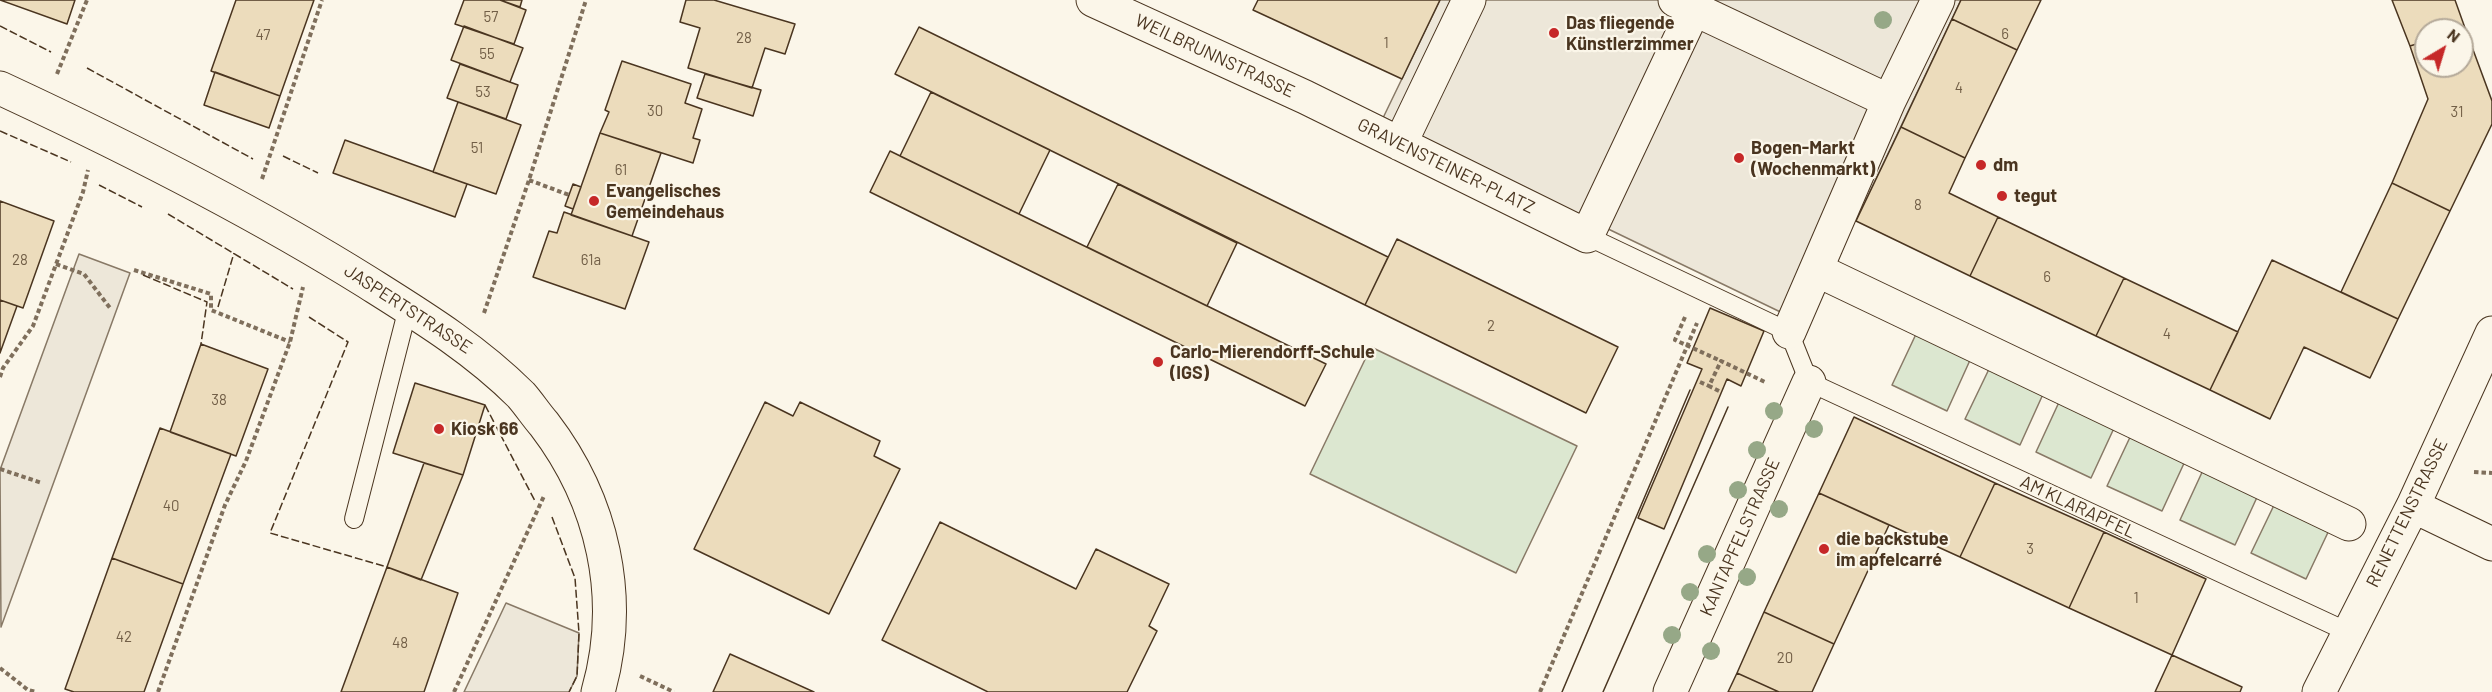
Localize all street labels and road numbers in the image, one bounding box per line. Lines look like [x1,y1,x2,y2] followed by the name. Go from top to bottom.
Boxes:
[1132,10,1298,102] street label: WEILBRUNNSTRASSE
[1354,114,1538,218] street label: GRAVENSTEINER-PLATZ
[340,260,476,358] street label: JASPERTSTRASSE
[2362,435,2452,591] street label: RENETTENSTRASSE
[1695,455,1785,619] street label: KANTAPFELSTRASSE
[2017,471,2139,543] street label: AM KLARAPFEL

